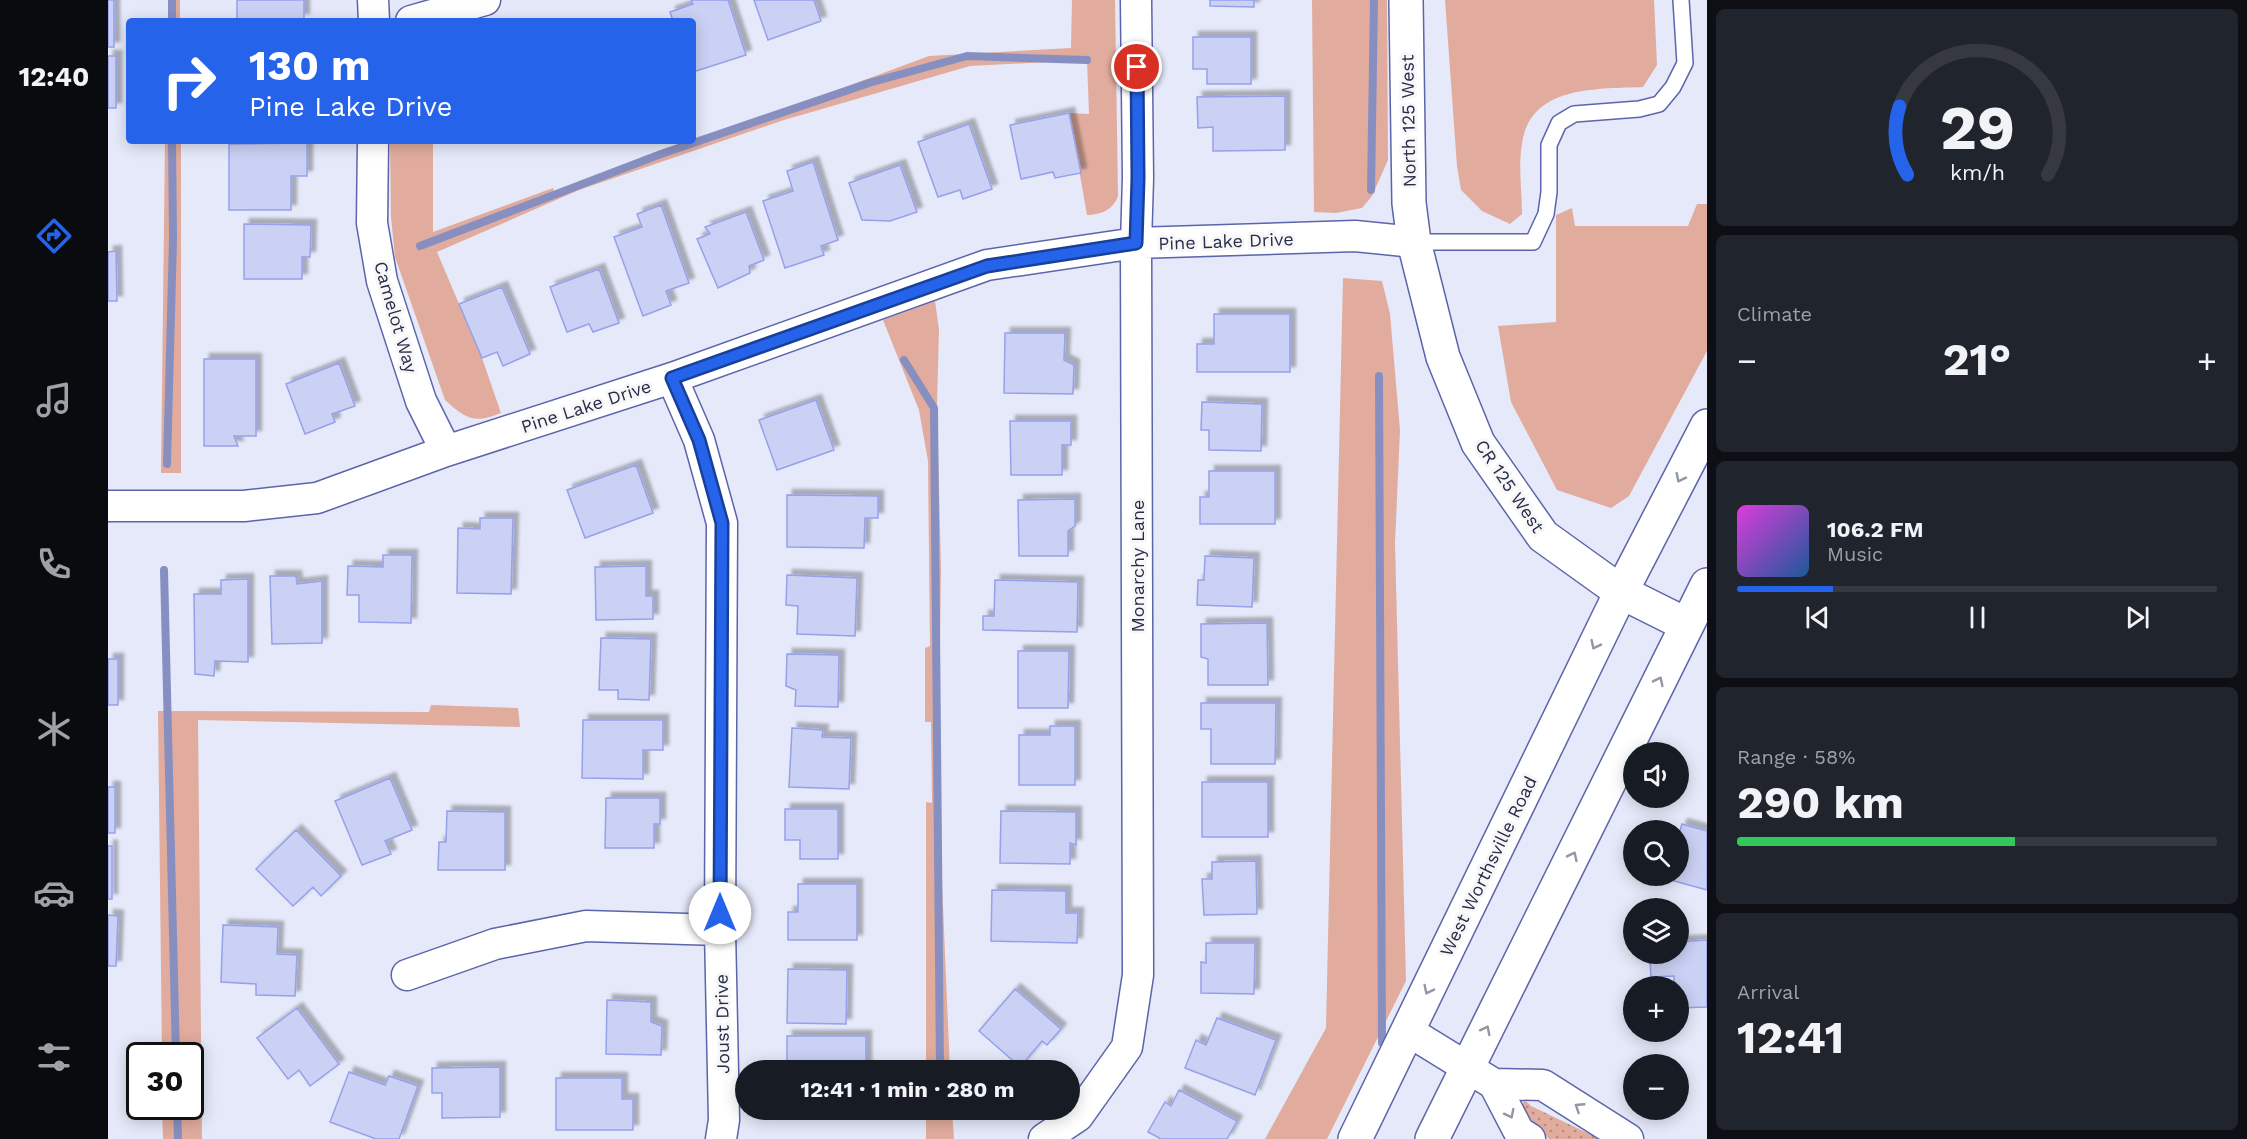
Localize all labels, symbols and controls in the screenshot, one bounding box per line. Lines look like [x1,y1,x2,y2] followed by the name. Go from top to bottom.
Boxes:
[249,41,371,90] text: 130 m
[1111,41,1162,92] pin
[150,42,228,120] icon: right
[1120,50,1153,83] icon: arrive
[1396,54,1420,188] street label: North 125 West
[19,61,89,93] text: 12:40
[249,91,452,123] text: Pine Lake Drive
[1939,91,2015,164] text: 29
[1949,160,2005,185] text: km/h
[33,215,75,257] icon: directions
[1158,228,1294,254] street label: Pine Lake Drive
[370,259,422,376] street label: Camelot Way
[1737,302,1812,326] text: Climate
[1943,333,2011,386] text: 21°
[1737,341,1757,380] text: −
[2197,341,2217,380] text: +
[518,375,654,437] street label: Pine Lake Drive
[33,379,75,421] icon: music
[1471,435,1549,537] street label: CR 125 West
[1676,472,1687,483] one-way arrow
[1127,500,1148,632] street label: Monarchy Lane
[1827,517,1923,542] text: 106.2 FM
[1827,542,1883,566] text: Music
[33,543,75,585] icon: phone
[1801,601,1834,634] icon: previous
[1961,601,1994,634] icon: pause
[2121,601,2154,634] icon: next
[1591,638,1603,649] one-way arrow
[1652,676,1664,687] one-way arrow
[33,708,75,750] icon: climate
[1623,742,1689,1120] map controls
[1623,742,1689,808] button: sound
[1737,745,1855,769] text: Range · 58%
[1435,773,1541,959] street label: West Worthsville Road
[1737,776,1904,829] text: 290 km
[1623,820,1689,886] button: search
[1566,851,1578,862] one-way arrow
[33,872,75,914] icon: car
[688,881,752,945] position arrow
[1623,898,1689,964] button: layers
[711,974,733,1074] street label: Joust Drive
[1623,976,1689,1042] button: +
[1737,980,1799,1004] text: Arrival
[1423,984,1435,995] one-way arrow
[1737,1011,1844,1064] text: 12:41
[1479,1026,1490,1037] one-way arrow
[33,1036,75,1078] icon: filters
[126,1042,204,1120] speed limit sign: 30
[1623,1054,1689,1120] button: −
[800,1077,1015,1102] text: 12:41 · 1 min · 280 m
[1575,1103,1585,1115] one-way arrow
[1503,1107,1514,1118] one-way arrow

